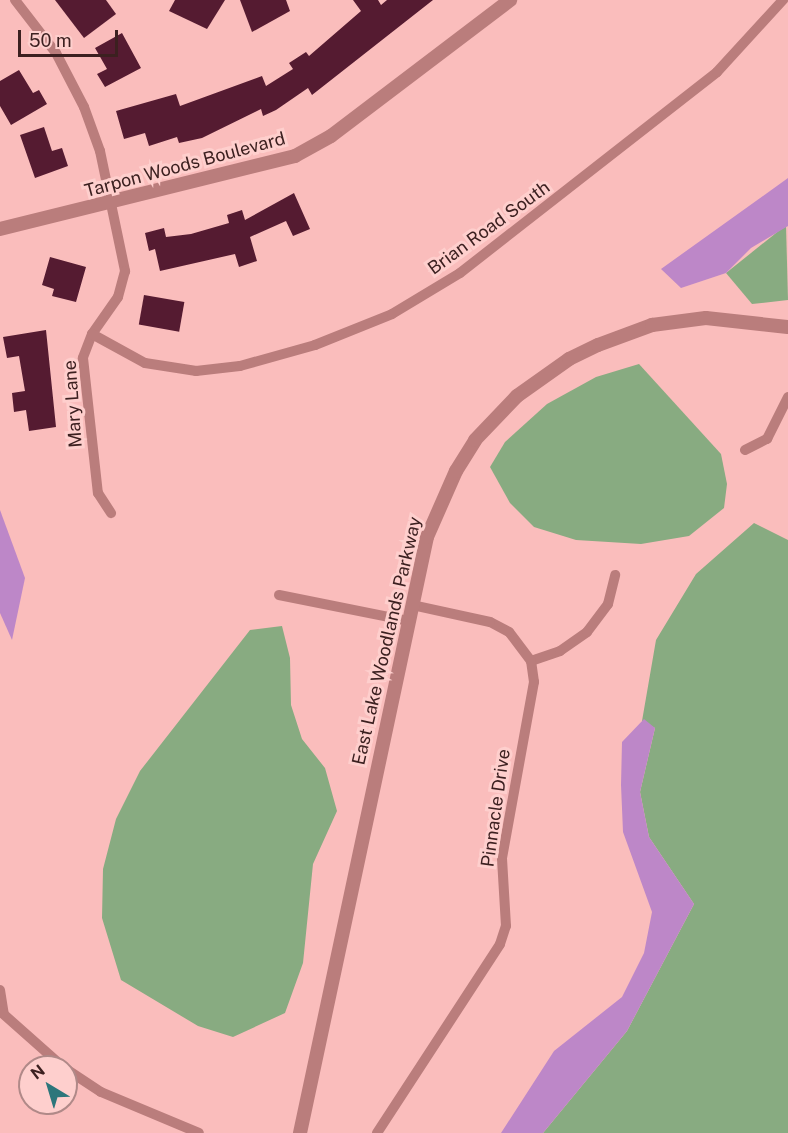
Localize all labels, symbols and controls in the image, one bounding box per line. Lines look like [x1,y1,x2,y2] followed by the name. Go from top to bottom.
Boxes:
[21,18,122,56] scale bar
[29,30,72,51] text: 50 m
[82,128,288,202] street label: Tarpon Woods Boulevard
[424,177,554,279] street label: Brian Road South
[59,359,87,449] street label: Mary Lane
[348,514,426,768] street label: East Lake Woodlands Parkway
[477,748,515,868] street label: Pinnacle Drive
[18,1055,78,1115] north arrow
[27,1061,49,1083] text: N

